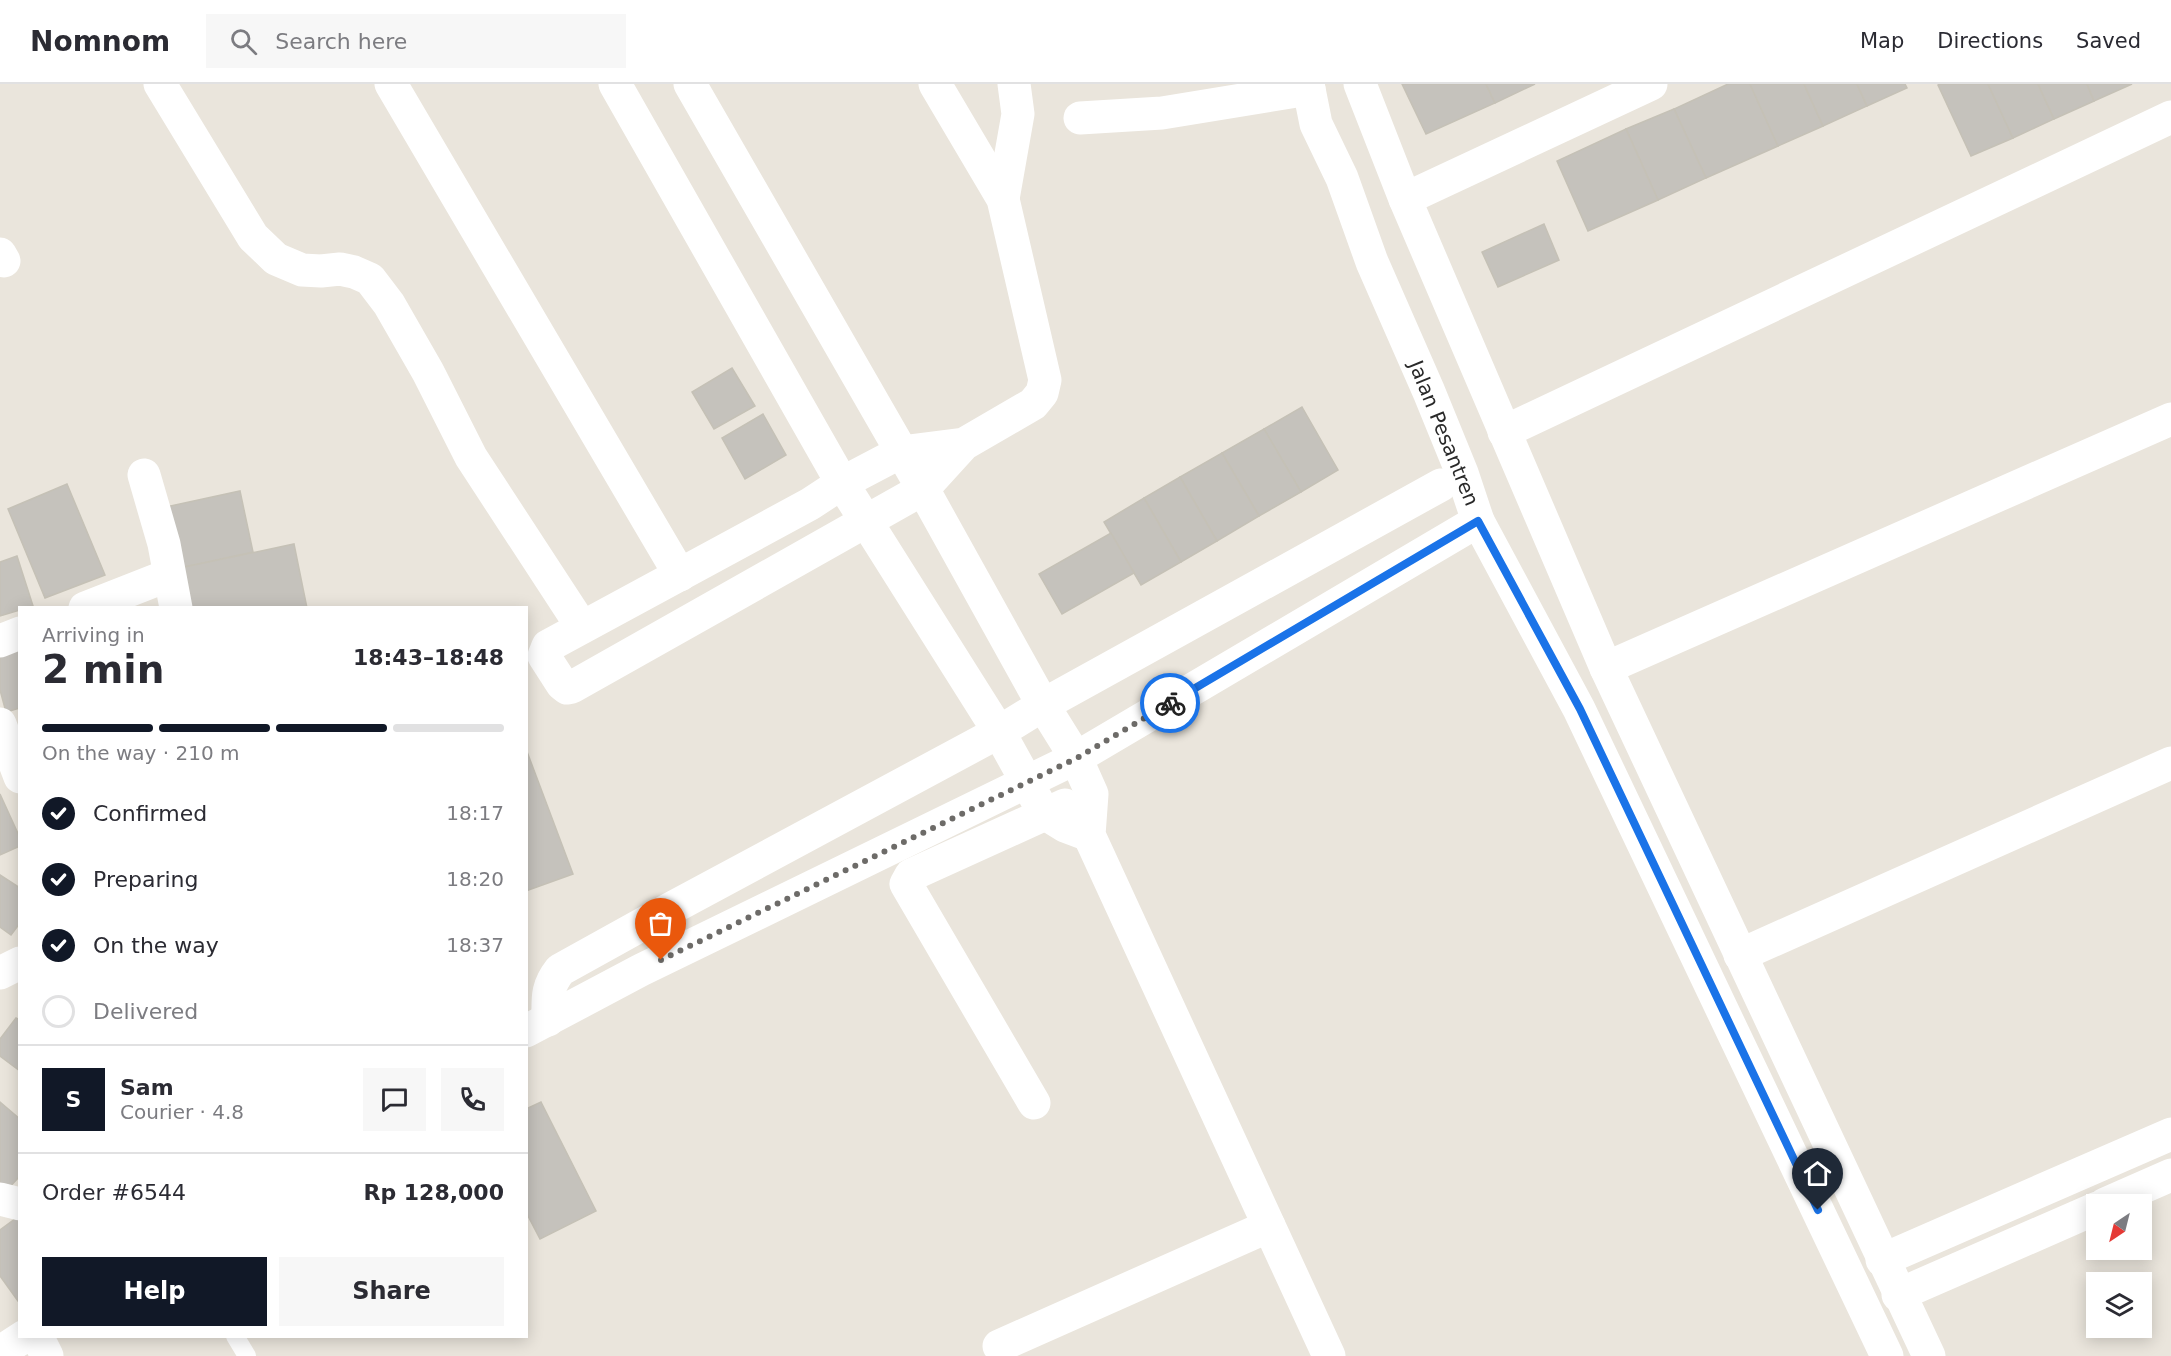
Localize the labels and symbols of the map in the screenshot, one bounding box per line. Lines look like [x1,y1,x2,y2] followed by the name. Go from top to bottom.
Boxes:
[1403,355,1484,509] street label: Jalan Pesantren
[1140,673,1200,733] courier
[635,898,686,960] pin
[1792,1148,1843,1210] pin
[2086,1194,2152,1260] north arrow

